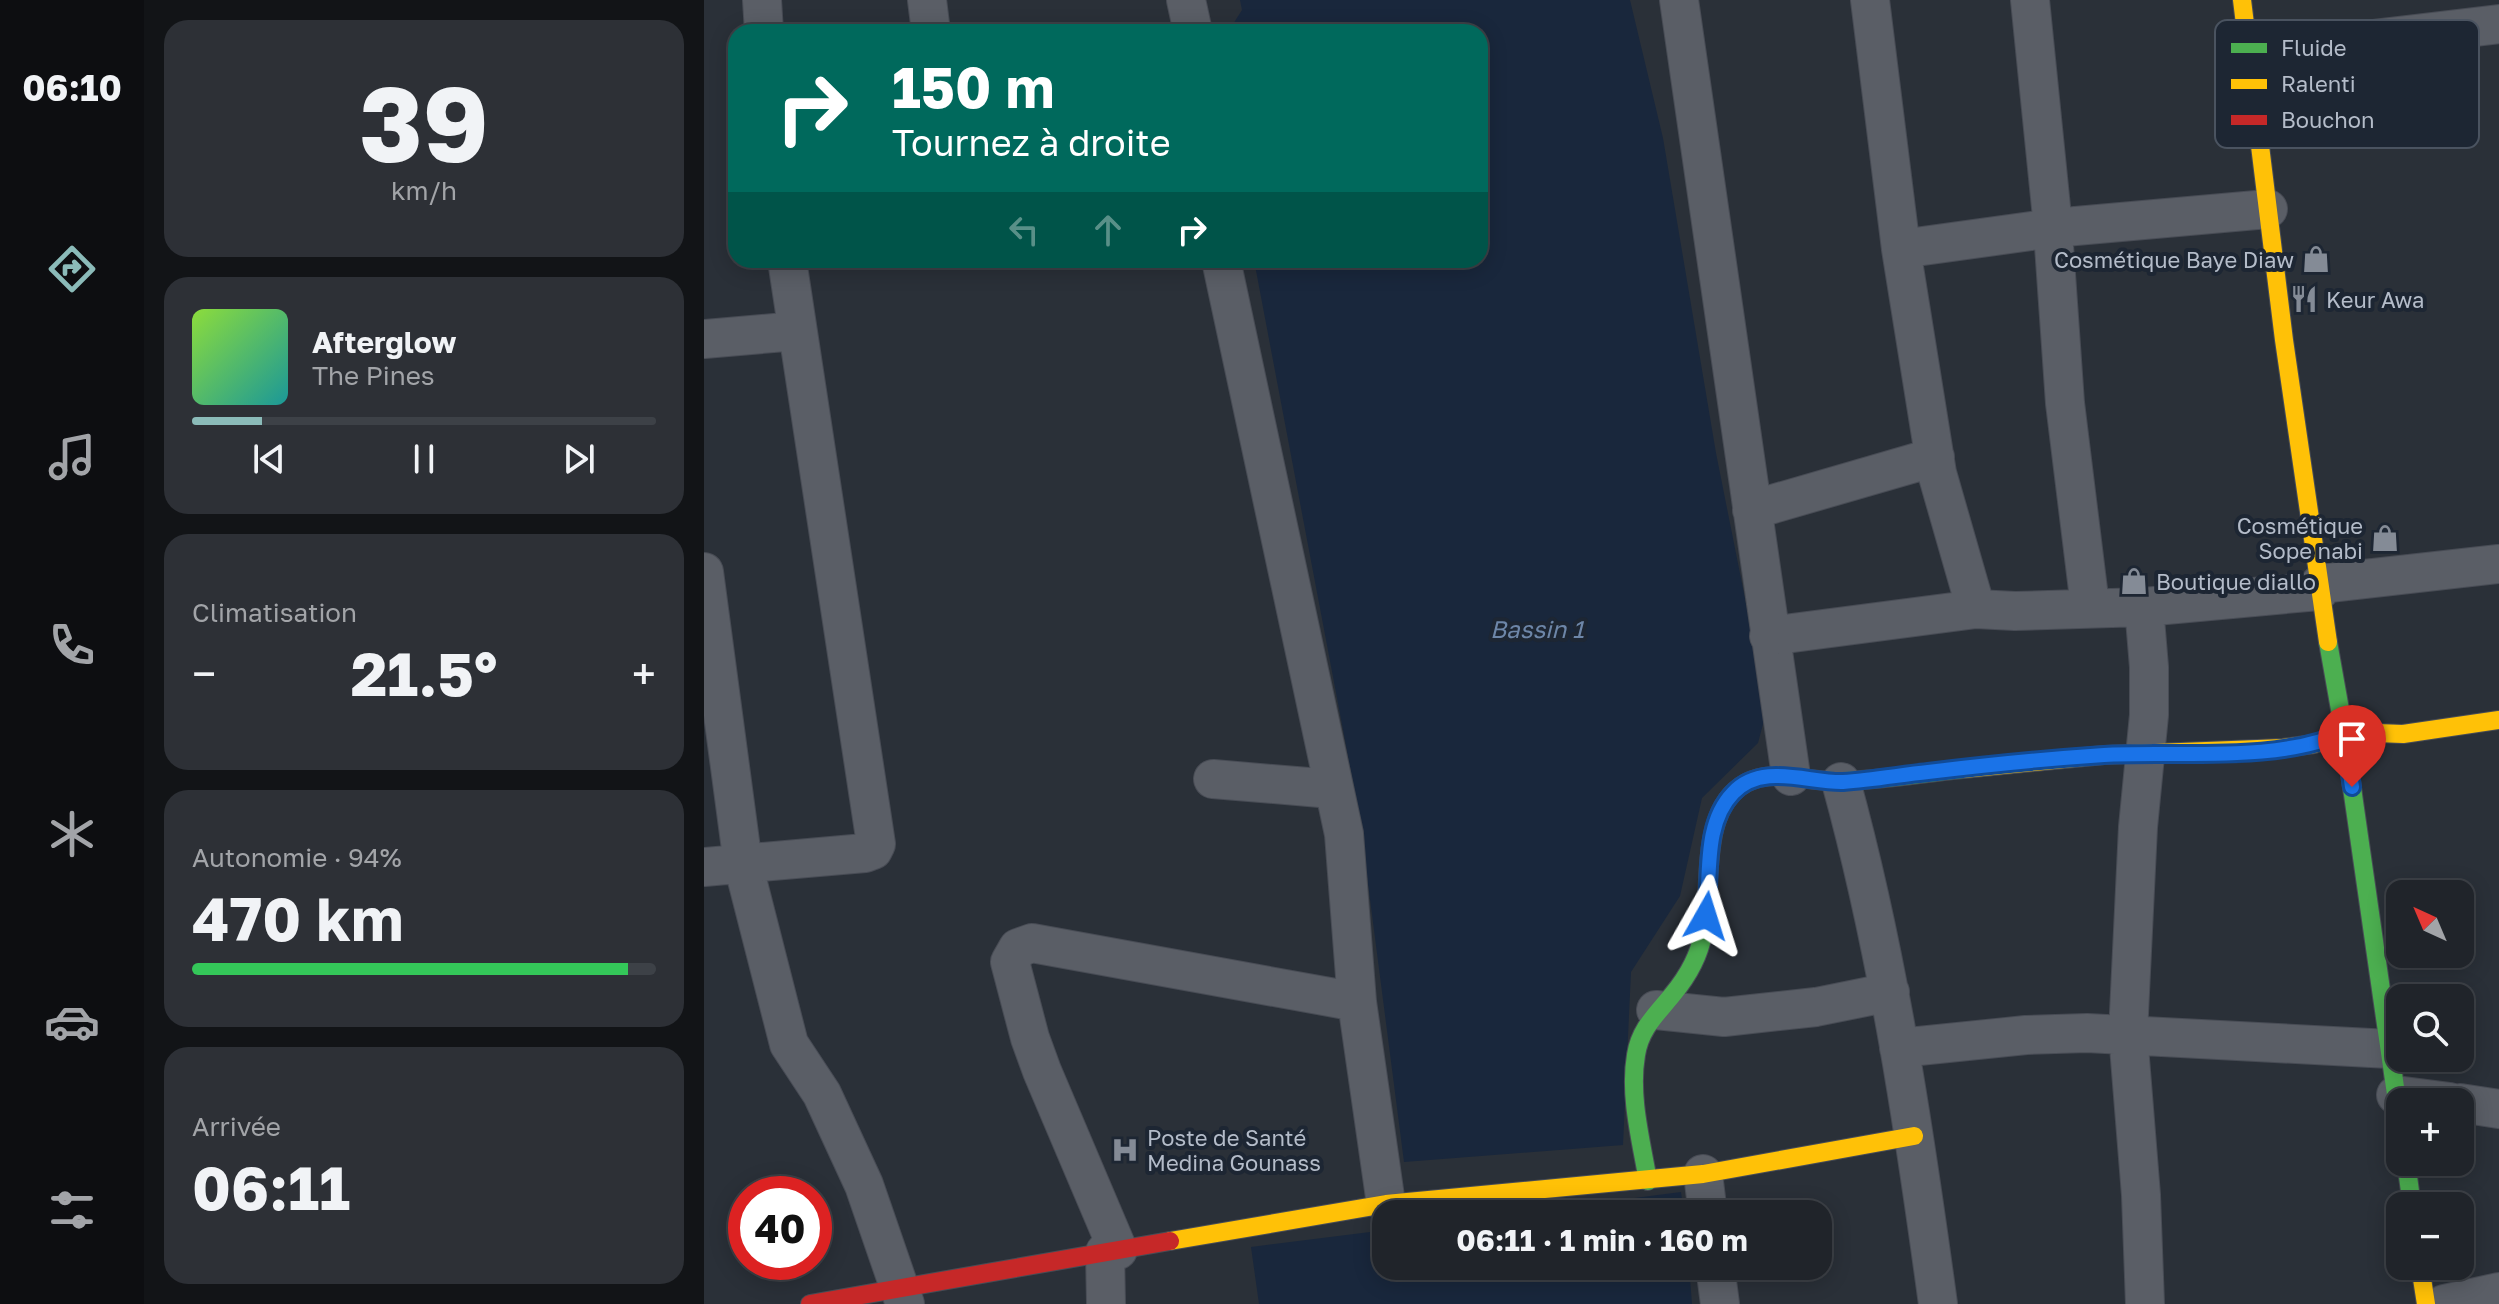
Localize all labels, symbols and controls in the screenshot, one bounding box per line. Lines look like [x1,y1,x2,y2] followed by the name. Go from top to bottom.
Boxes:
[2215,20,2479,148] legend
[2281,34,2347,61] text: Fluide
[892,53,1054,120] text: 150 m
[760,56,864,160] icon: right
[359,60,489,185] text: 39
[22,66,122,109] text: 06:10
[2281,70,2356,97] text: Ralenti
[2281,106,2375,133] text: Bouchon
[892,121,1171,164] text: Tournez à droite
[391,175,457,206] text: km/h
[1002,208,1046,252] icon: left
[1086,208,1130,252] icon: ahead
[1170,208,1214,252] icon: right
[44,241,100,297] icon: directions
[2301,244,2331,274] shop icon: Cosmétique Baye Diaw
[2054,246,2294,273] place label: Cosmétique Baye Diaw
[2289,284,2319,314] restaurant icon: Keur Awa
[2326,286,2424,313] place label: Keur Awa
[312,324,456,360] text: Afterglow
[312,360,435,391] text: The Pines
[44,429,100,485] icon: music
[247,437,291,481] icon: previous
[402,437,446,481] icon: pause
[557,437,601,481] icon: next
[2237,512,2363,564] place label: Cosmétique Sope nabi
[2370,523,2400,553] shop icon: Cosmétique Sope nabi
[2119,566,2149,596] shop icon: Boutique diallo
[2156,568,2316,595] place label: Boutique diallo
[192,597,357,628] text: Climatisation
[1490,614,1584,643] water label: Bassin 1
[44,617,100,673] icon: phone
[351,637,497,709] text: 21.5°
[192,647,216,700] text: −
[632,647,656,700] text: +
[2318,705,2386,787] pin
[2330,717,2374,761] icon: arrive
[44,806,100,862] icon: climate
[192,842,402,873] text: Autonomie · 94%
[1664,874,1748,958] position arrow
[2386,880,2474,968] north arrow
[2386,880,2474,1280] map controls
[192,882,404,954] text: 470 km
[2386,984,2474,1072] button: search
[44,994,100,1050] icon: car
[2386,1088,2474,1176] button: +
[192,1111,281,1142] text: Arrivée
[1147,1124,1321,1176] place label: Poste de Santé Medina Gounass
[1110,1135,1140,1165] hospital icon: Poste de Santé Medina Gounass
[192,1151,350,1223] text: 06:11
[728,1176,832,1280] speed limit sign: 40
[44,1182,100,1238] icon: filters
[2386,1192,2474,1280] button: −
[1456,1222,1748,1258] text: 06:11 · 1 min · 160 m

